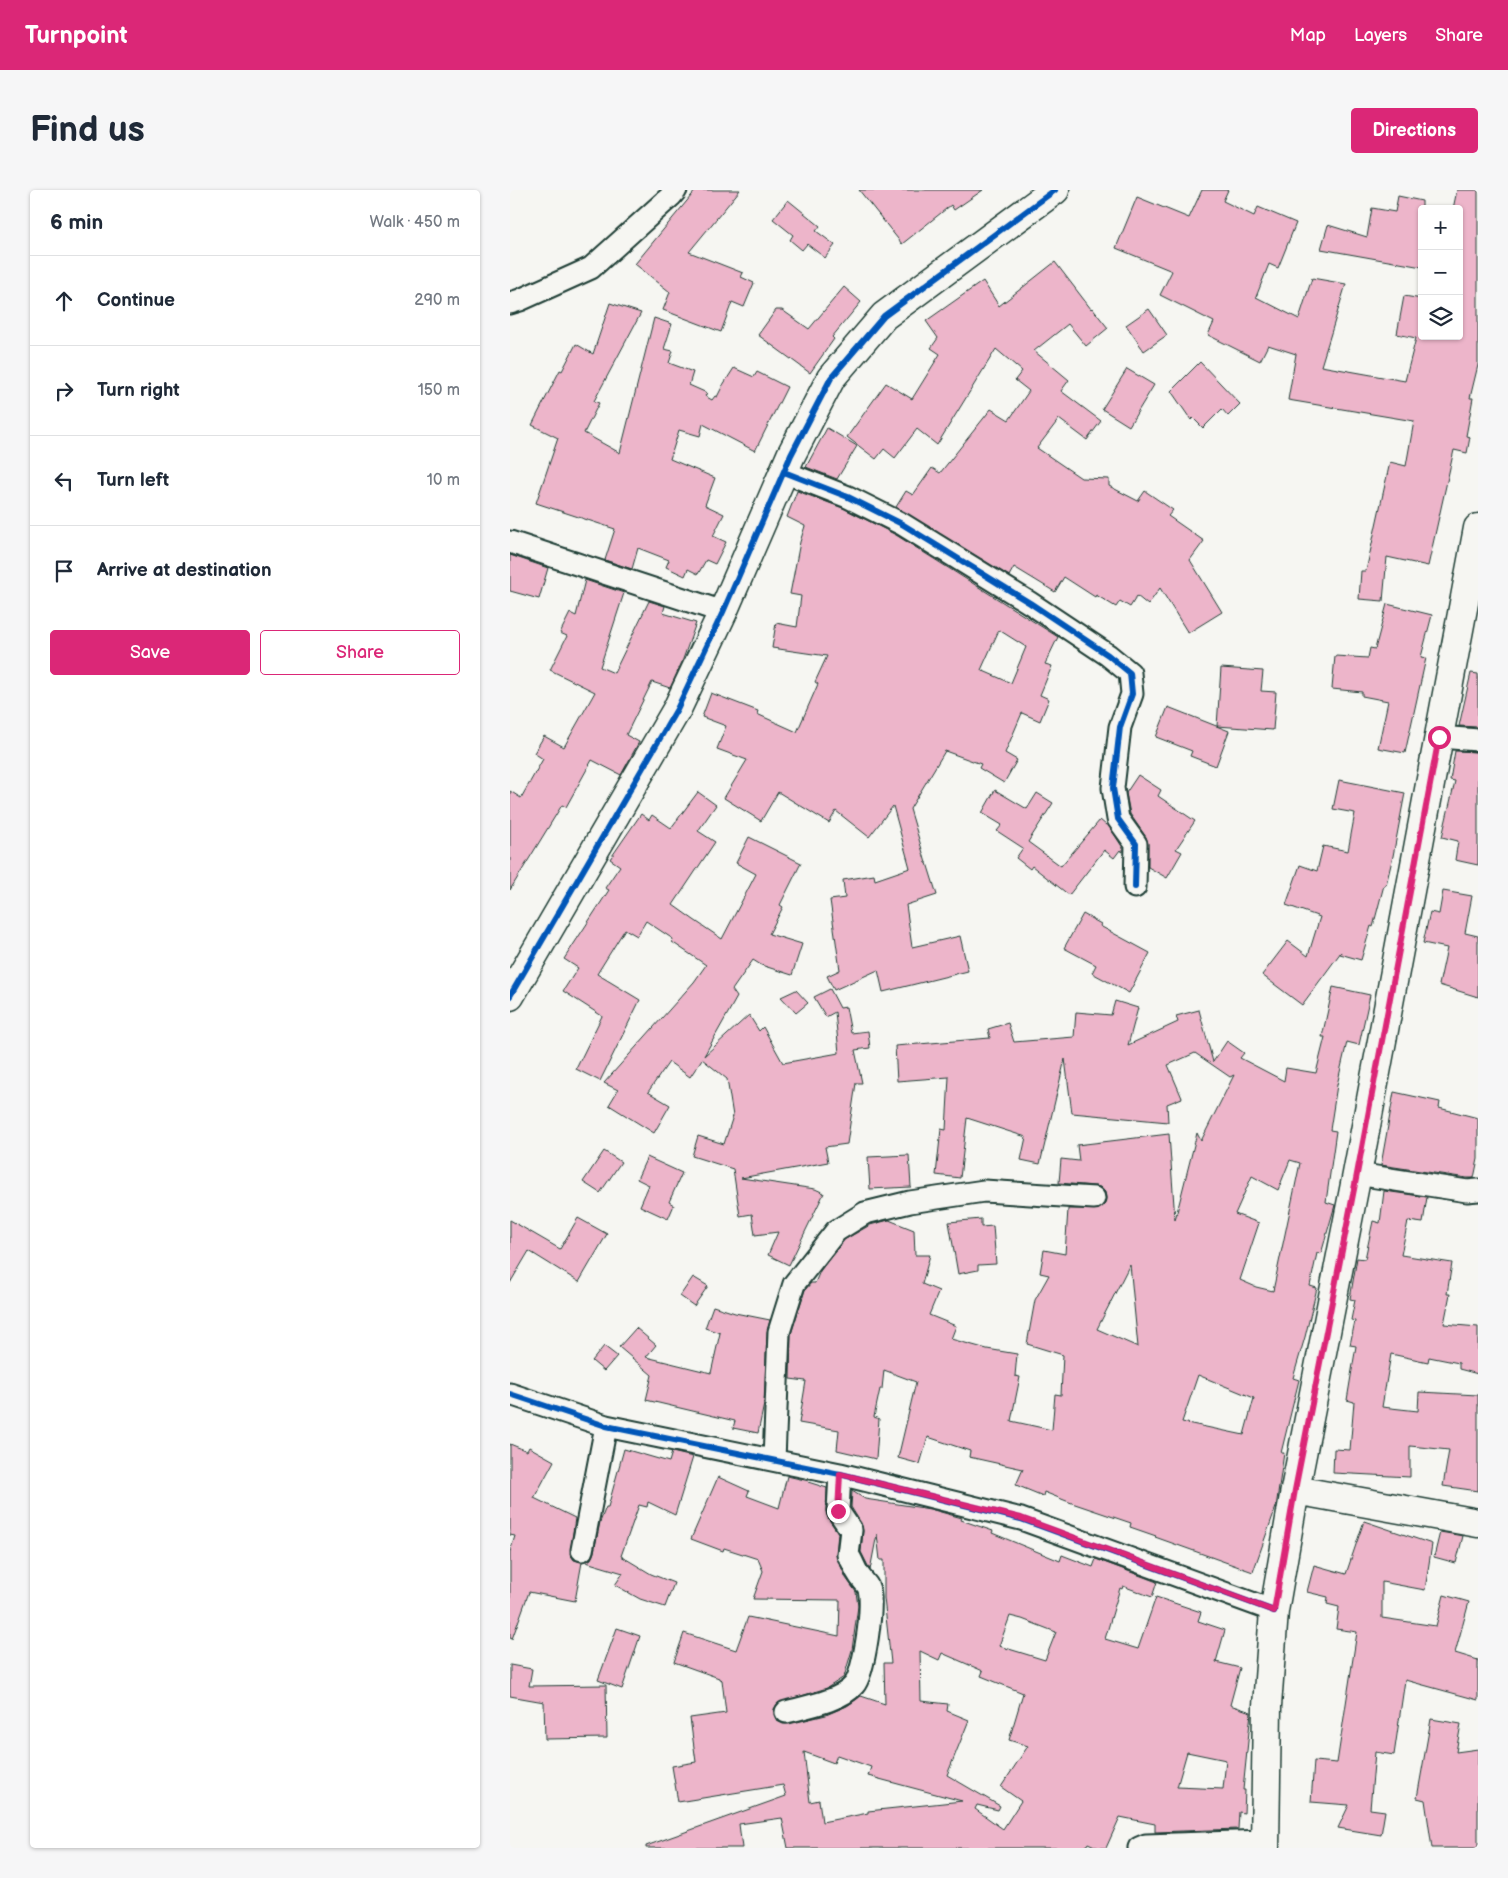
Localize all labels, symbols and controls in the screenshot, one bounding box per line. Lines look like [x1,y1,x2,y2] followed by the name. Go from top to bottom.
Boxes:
[25,21,128,50] text: Turnpoint
[1290,25,1326,46] text: Map
[1354,25,1407,46] text: Layers
[1435,25,1483,46] text: Share
[1351,108,1478,153] button: Directions
[30,109,145,152] text: Find us
[1418,205,1463,340] map controls
[1418,205,1463,250] button: +
[50,210,103,235] text: 6 min
[370,213,460,232] text: Walk · 450 m
[1418,250,1463,295] button: −
[50,287,78,315] icon: ahead
[97,289,175,312] text: Continue
[414,291,460,310] text: 290 m
[1418,295,1463,340] button: layers
[50,377,78,405] icon: right
[97,379,180,402] text: Turn right
[418,381,460,400] text: 150 m
[50,467,78,495] icon: left
[97,469,169,492] text: Turn left
[427,471,460,490] text: 10 m
[50,557,78,585] icon: arrive
[97,559,272,582] text: Arrive at destination
[50,630,250,675] button: Save
[260,630,460,675] button: Share
[1428,726,1451,749] route start
[827,1500,850,1523] route end

